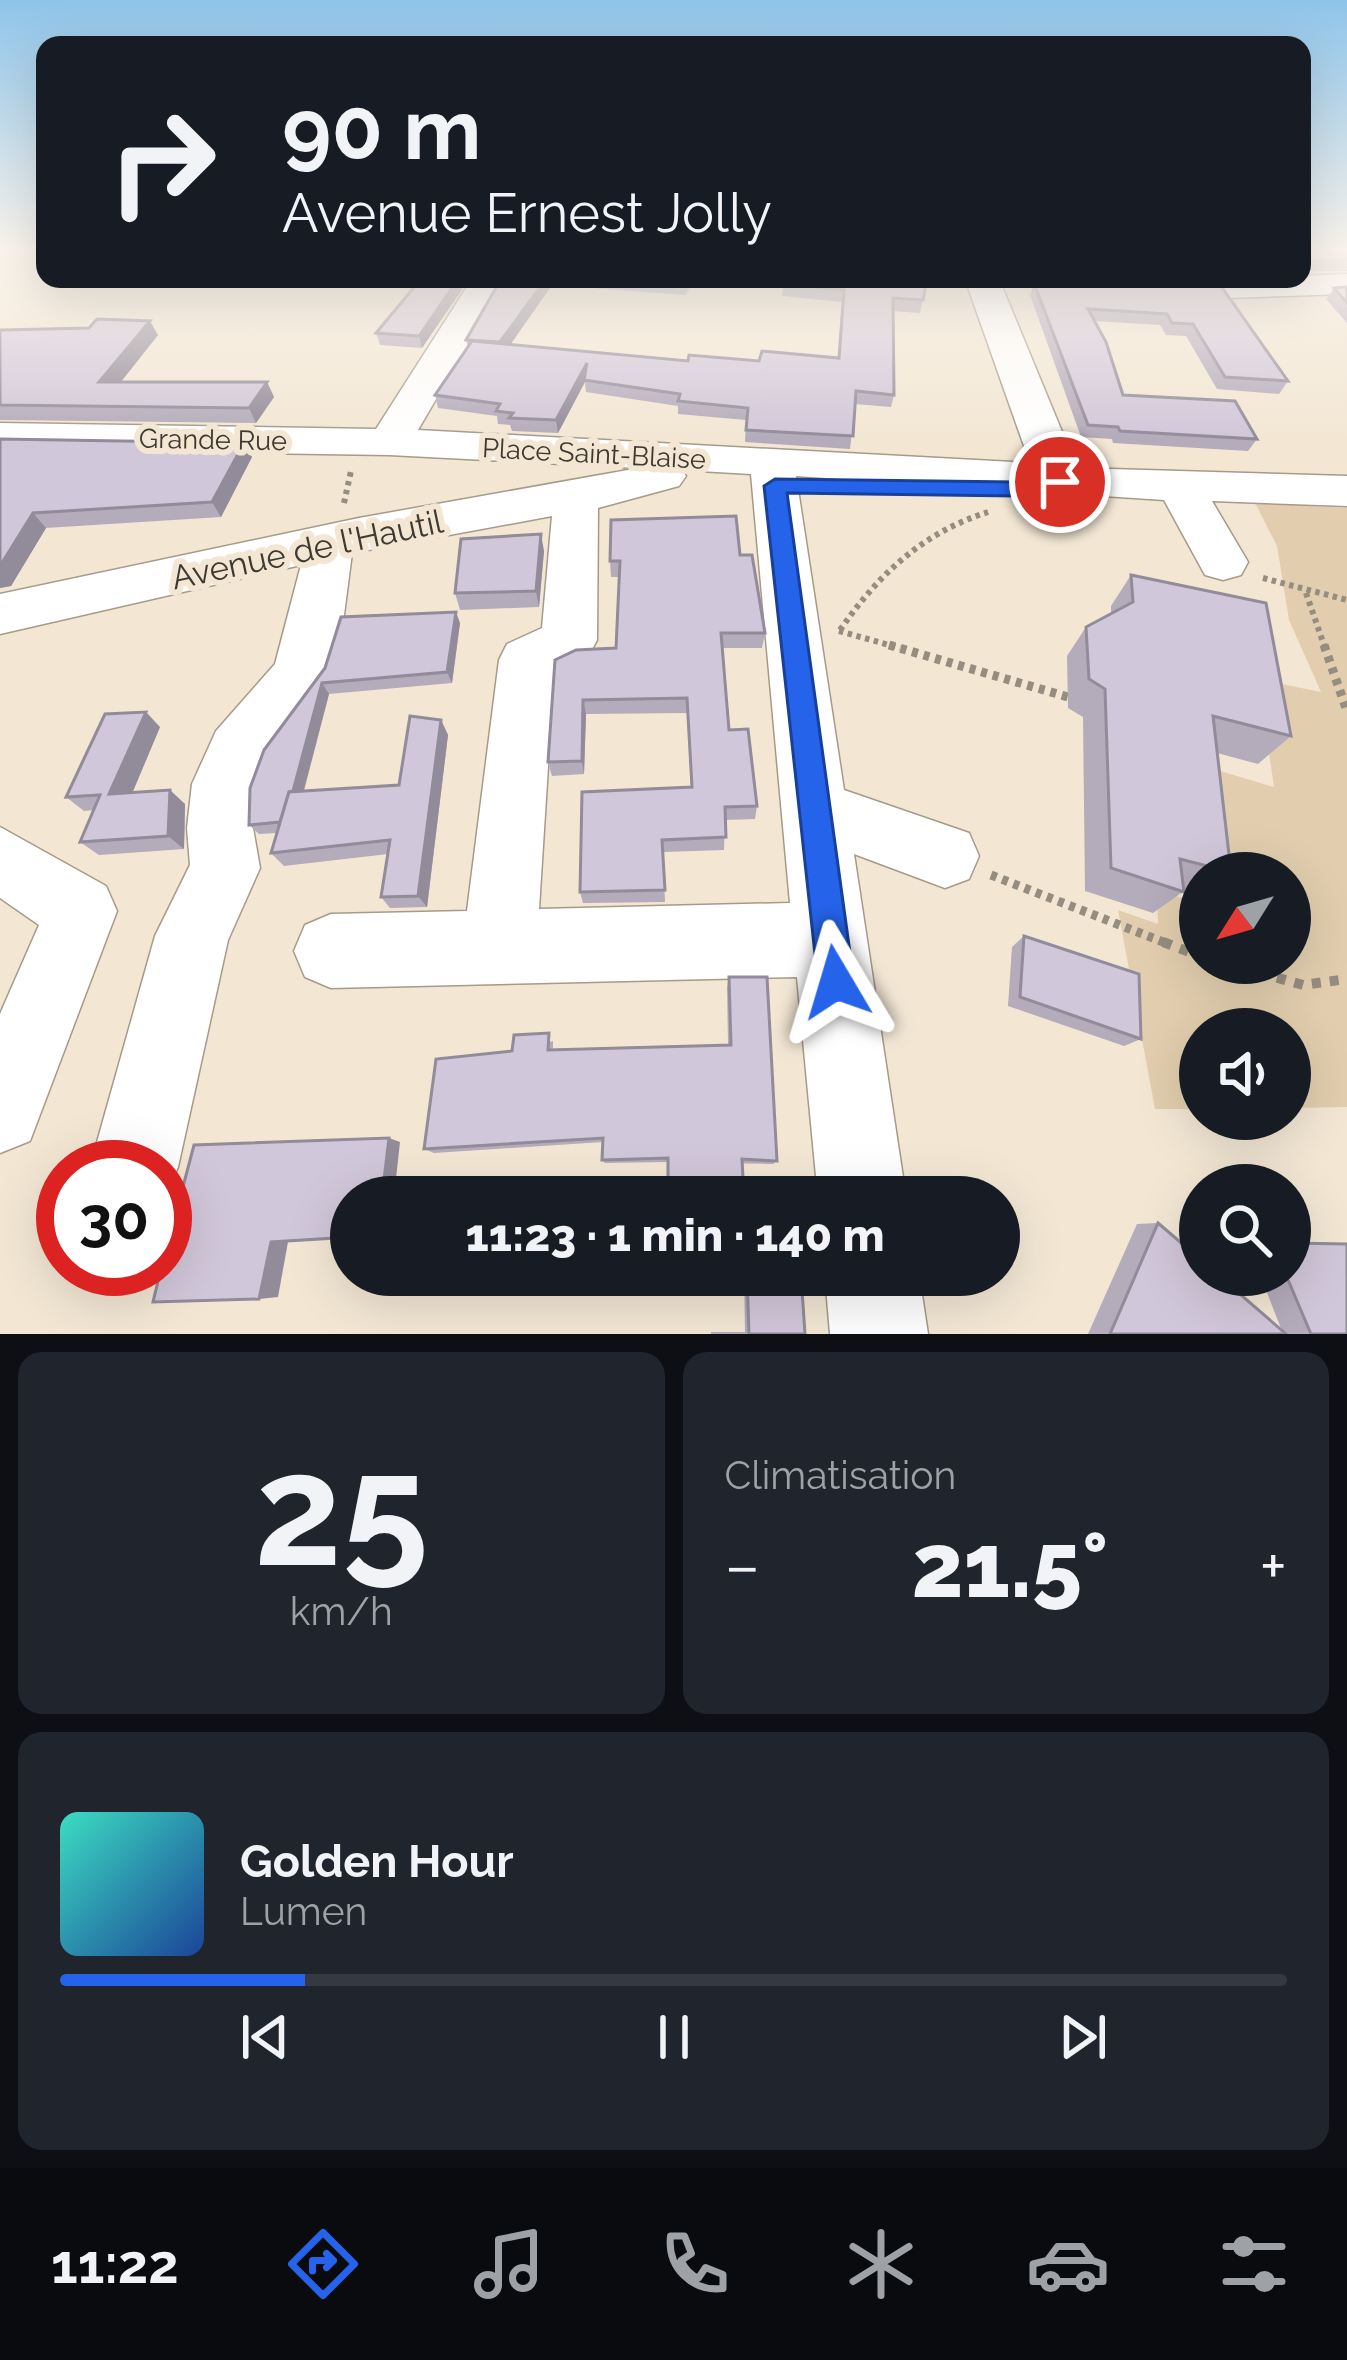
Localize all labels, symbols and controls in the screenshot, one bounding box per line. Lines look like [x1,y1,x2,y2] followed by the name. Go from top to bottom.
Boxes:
[282,80,481,179] text: 90 m
[84,84,240,240] icon: right
[282,181,772,245] text: Avenue Ernest Jolly
[139,423,287,456] street label: Grande Rue
[1009,431,1111,533] pin
[481,432,707,475] street label: Place Saint-Blaise
[1027,449,1093,515] icon: arrive
[168,501,447,597] street label: Avenue de l'Hautil
[1179,852,1311,984] north arrow
[1179,852,1311,1296] map controls
[773,919,899,1045] position arrow
[1179,1008,1311,1140] button: sound
[36,1140,192,1296] speed limit sign: 30
[1179,1164,1311,1296] button: search
[465,1209,885,1262] text: 11:23 · 1 min · 140 m
[254,1418,428,1602] text: 25
[725,1452,956,1498] text: Climatisation
[911,1512,1108,1618] text: 21.5°
[725,1527,760,1604] text: −
[1260,1527,1287,1604] text: +
[290,1588,393,1634] text: km/h
[240,1835,514,1888] text: Golden Hour
[240,1888,367,1934] text: Lumen
[232,2004,298,2070] icon: previous
[641,2004,707,2070] icon: pause
[1050,2004,1116,2070] icon: next
[281,2222,365,2306] icon: directions
[467,2222,551,2306] icon: music
[653,2222,737,2306] icon: phone
[839,2222,923,2306] icon: climate
[1026,2222,1110,2306] icon: car
[1212,2222,1296,2306] icon: filters
[51,2232,179,2296] text: 11:22

